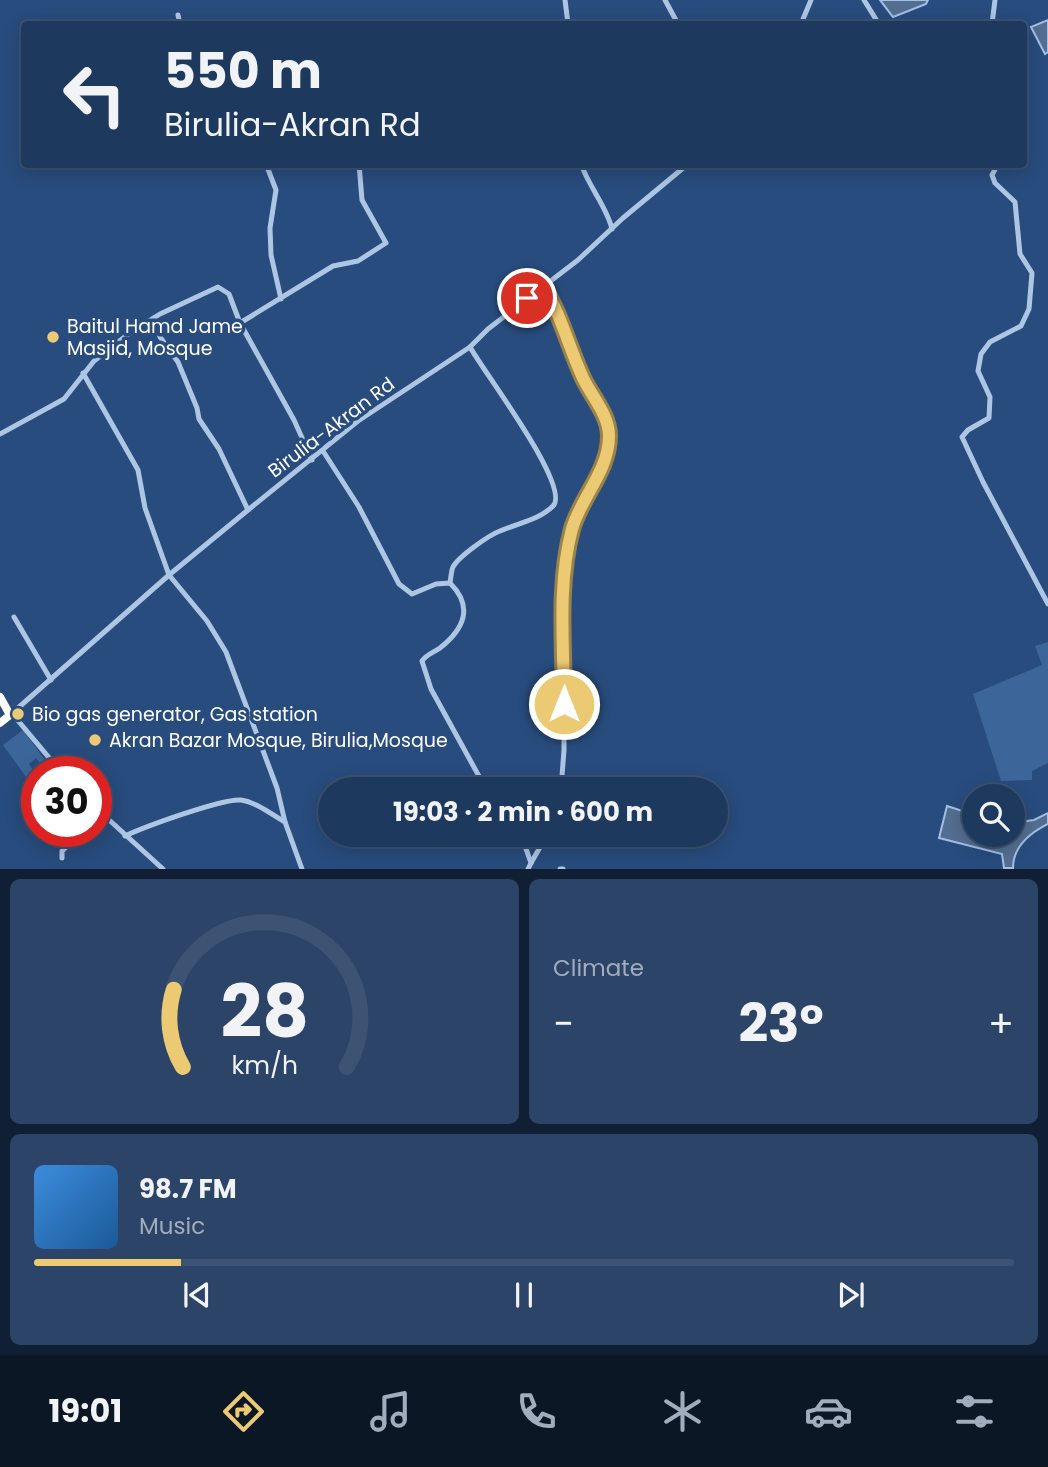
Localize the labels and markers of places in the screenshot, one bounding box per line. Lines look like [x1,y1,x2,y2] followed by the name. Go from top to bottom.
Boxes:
[497,268,557,328] pin
[67,313,243,362] place label: Baitul Hamd Jame Masjid, Mosque
[45,329,61,345] marker: Baitul Hamd Jame Masjid, Mosque
[32,701,318,728] place label: Bio gas generator, Gas station
[10,706,26,722] marker: Bio gas generator, Gas station
[109,727,448,754] place label: Akran Bazar Mosque, Birulia,Mosque
[87,732,103,748] marker: Akran Bazar Mosque, Birulia,Mosque

